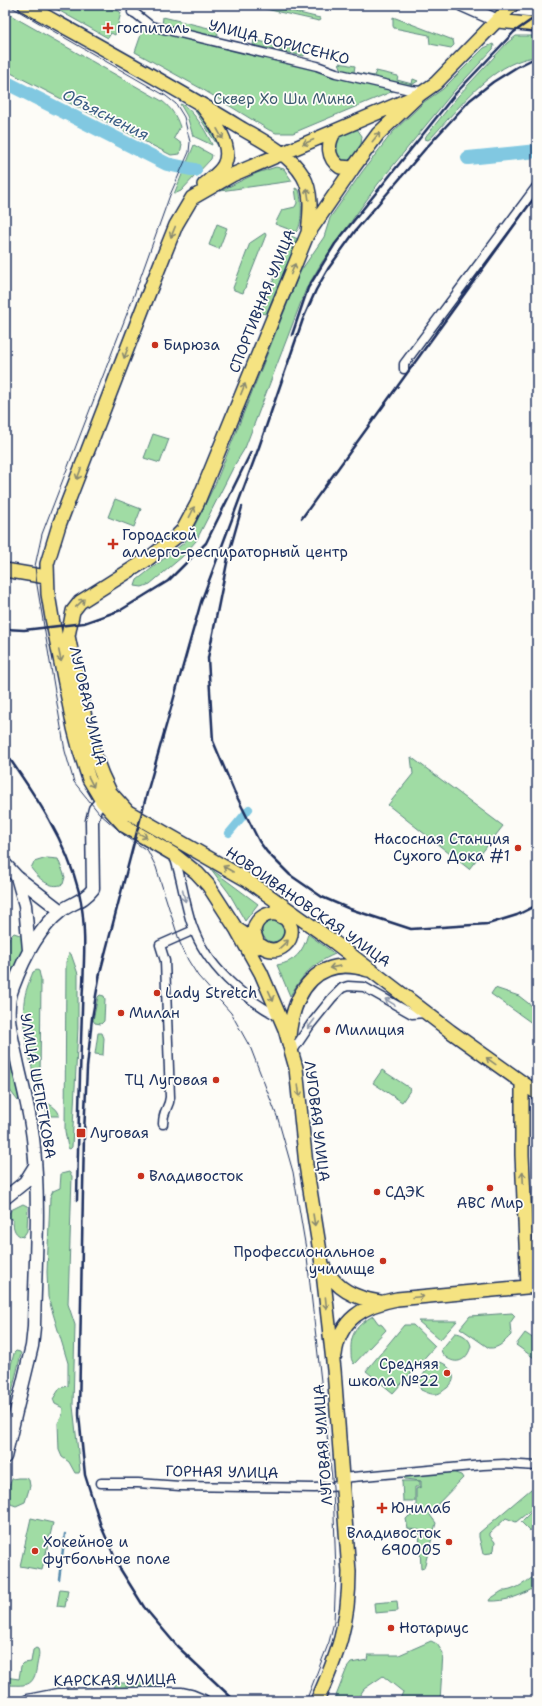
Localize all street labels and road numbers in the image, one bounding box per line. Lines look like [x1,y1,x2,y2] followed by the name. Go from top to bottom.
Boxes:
[206,15,352,69] street label: УЛИЦА БОРИСЕНКО
[224,226,300,376] street label: СПОРТИВНАЯ УЛИЦА
[65,644,111,768] street label: ЛУГОВАЯ УЛИЦА
[222,842,395,972] street label: НОВОИВАНОВСКАЯ УЛИЦА
[15,1012,61,1160] street label: УЛИЦА ШЕПЕТКОВА
[300,1059,334,1183] street label: ЛУГОВАЯ УЛИЦА
[309,1383,337,1506] street label: ЛУГОВАЯ УЛИЦА
[165,1461,279,1483] street label: ГОРНАЯ УЛИЦА
[53,1669,177,1691] street label: КАРСКАЯ УЛИЦА

